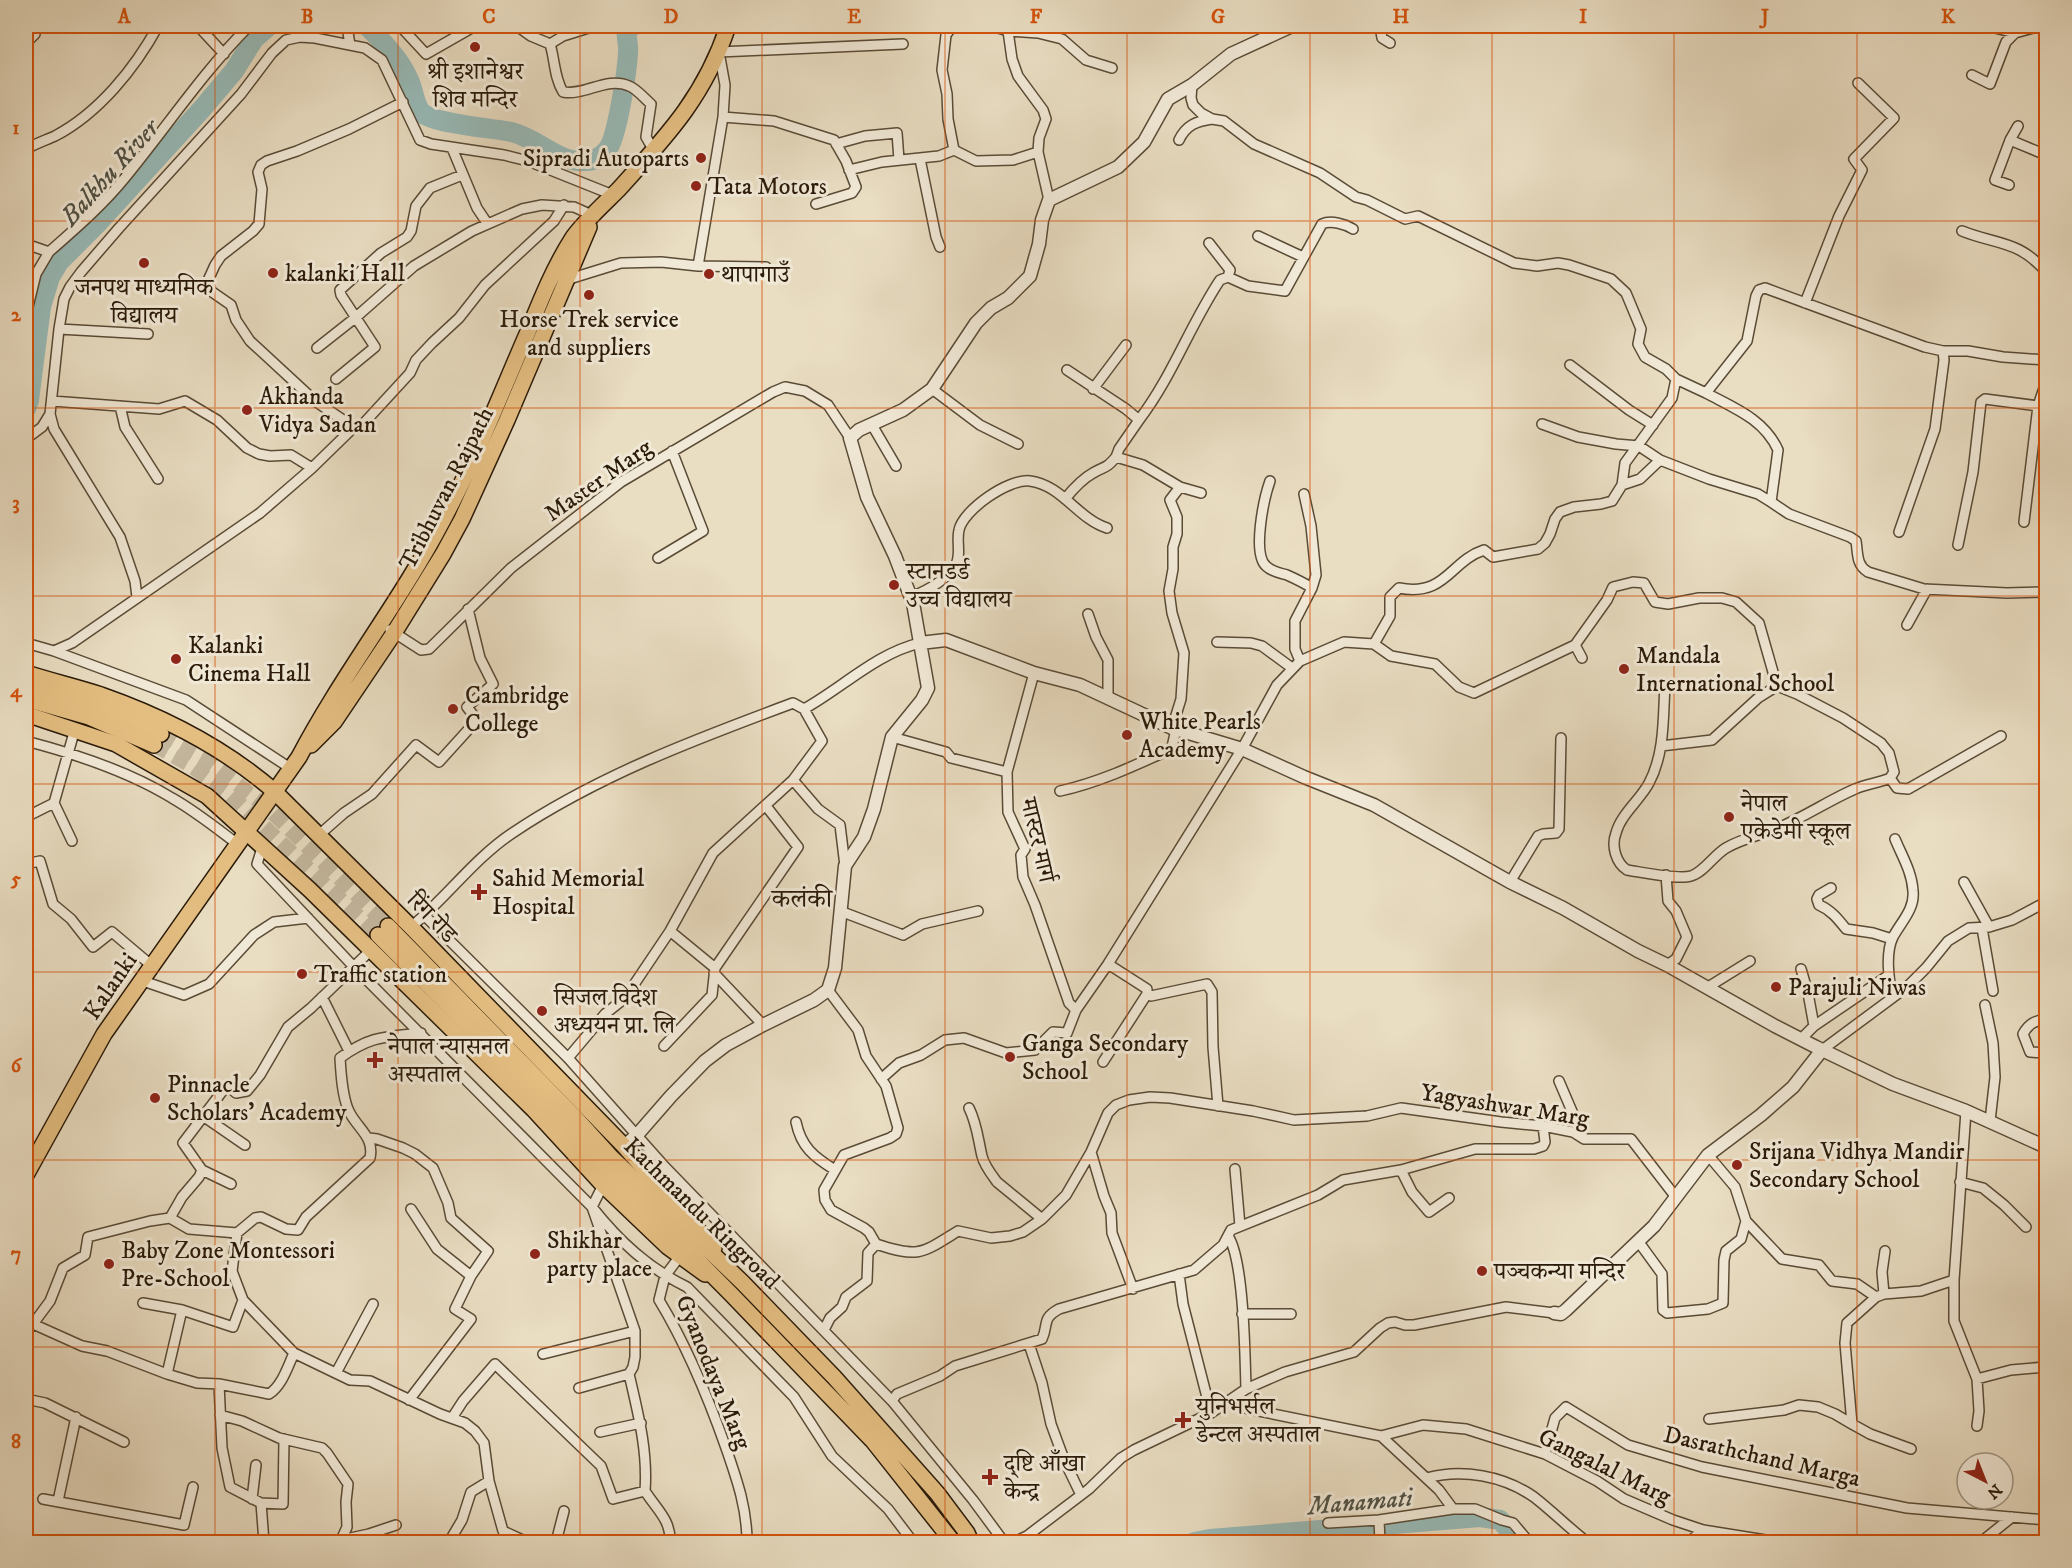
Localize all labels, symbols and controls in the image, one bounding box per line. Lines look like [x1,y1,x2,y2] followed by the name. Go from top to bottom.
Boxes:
[117,5,132,30] text: A
[301,5,313,30] text: B
[482,5,496,30] text: C
[664,5,679,30] text: D
[847,5,861,30] text: E
[1030,5,1043,30] text: F
[1211,5,1225,30] text: G
[1393,5,1410,30] text: H
[1579,5,1587,30] text: I
[1759,5,1769,30] text: J
[1941,5,1956,30] text: K
[468,40,482,54] marker: श्री इशानेश्वर शिव मन्दिर
[427,57,524,115] place label: श्री इशानेश्वर शिव मन्दिर
[53,112,168,234] water label: Balkhu River
[12,116,20,141] text: 1
[523,144,689,174] place label: Sipradi Autoparts
[694,151,708,165] marker: Sipradi Autoparts
[708,172,827,202] place label: Tata Motors
[689,179,703,193] marker: Tata Motors
[137,256,151,270] marker: जनपथ माध्यमिक विद्यालय
[285,259,406,289] place label: kalanki Hall
[721,260,791,290] place label: थापागाउँ
[266,266,280,280] marker: kalanki Hall
[702,267,716,281] marker: थापागाउँ
[74,273,215,331] place label: जनपथ माध्यमिक विद्यालय
[582,288,596,302] marker: Horse Trek service and suppliers
[11,303,22,328] text: 2
[499,305,679,363] place label: Horse Trek service and suppliers
[258,382,377,440] place label: Akhanda Vidya Sadan
[393,402,501,575] street label: Tribhuvan Rajpath
[240,403,254,417] marker: Akhanda Vidya Sadan
[539,433,658,529] street label: Master Marg
[12,491,20,516] text: 3
[905,557,1013,615] place label: स्टानडर्ड उच्च विद्यालय
[887,578,901,592] marker: स्टानडर्ड उच्च विद्यालय
[188,631,311,689] place label: Kalanki Cinema Hall
[1636,641,1835,699] place label: Mandala International School
[169,652,183,666] marker: Kalanki Cinema Hall
[1617,662,1631,676] marker: Mandala International School
[10,679,23,704] text: 4
[465,681,569,739] place label: Cambridge College
[446,702,460,716] marker: Cambridge College
[1138,707,1261,765] place label: White Pearls Academy
[1120,728,1134,742] marker: White Pearls Academy
[1740,789,1852,847] place label: नेपाल एकेडेमी स्कूल
[1013,794,1062,887] street label: मास्टर मार्ग
[1722,810,1736,824] marker: नेपाल एकेडेमी स्कूल
[492,864,645,922] place label: Sahid Memorial Hospital
[10,867,21,892] text: 5
[470,883,488,901] marker: Sahid Memorial Hospital
[770,883,834,916] district label: कलंकी
[399,885,464,951] street label: रिंग रोड
[77,947,144,1026] street label: Kalanki
[314,960,447,990] place label: Traffic station
[295,967,309,981] marker: Traffic station
[1788,973,1926,1003] place label: Parajuli Niwas
[1769,980,1783,994] marker: Parajuli Niwas
[553,983,676,1041] place label: सिजल विदेश अध्ययन प्रा. लि
[535,1004,549,1018] marker: सिजल विदेश अध्ययन प्रा. लि
[1022,1029,1189,1087] place label: Ganga Secondary School
[387,1032,510,1090] place label: नेपाल न्यासनल अस्पताल
[1003,1050,1017,1064] marker: Ganga Secondary School
[366,1051,384,1069] marker: नेपाल न्यासनल अस्पताल
[11,1054,23,1079] text: 6
[167,1070,347,1128] place label: Pinnacle Scholars' Academy
[1418,1078,1592,1134] street label: Yagyashwar Marg
[148,1091,162,1105] marker: Pinnacle Scholars' Academy
[617,1131,786,1296] street label: Kathmandu Ringroad
[1749,1137,1965,1195] place label: Srijana Vidhya Mandir Secondary School
[1730,1158,1744,1172] marker: Srijana Vidhya Mandir Secondary School
[546,1226,652,1284] place label: Shikhar party place
[121,1236,335,1294] place label: Baby Zone Montessori Pre-School
[11,1242,21,1267] text: 7
[528,1247,542,1261] marker: Shikhar party place
[102,1257,116,1271] marker: Baby Zone Montessori Pre-School
[1493,1257,1626,1287] place label: पञ्चकन्या मन्दिर
[1475,1264,1489,1278] marker: पञ्चकन्या मन्दिर
[668,1291,758,1454] street label: Gyanodaya Marg
[1195,1392,1322,1450] place label: युनिभर्सल डेन्टल अस्पताल
[1174,1411,1192,1429] marker: युनिभर्सल डेन्टल अस्पताल
[1660,1420,1864,1494] street label: Dasrathchand Marga
[1533,1422,1676,1512] street label: Gangalal Marg
[11,1430,21,1455] text: 8
[1003,1449,1086,1507] place label: द्ष्टि आँखा केन्द्र
[1955,1451,2015,1511] north arrow
[981,1468,999,1486] marker: द्ष्टि आँखा केन्द्र
[1983,1480,2006,1503] text: N
[1304,1481,1416,1524] water label: Manamati

